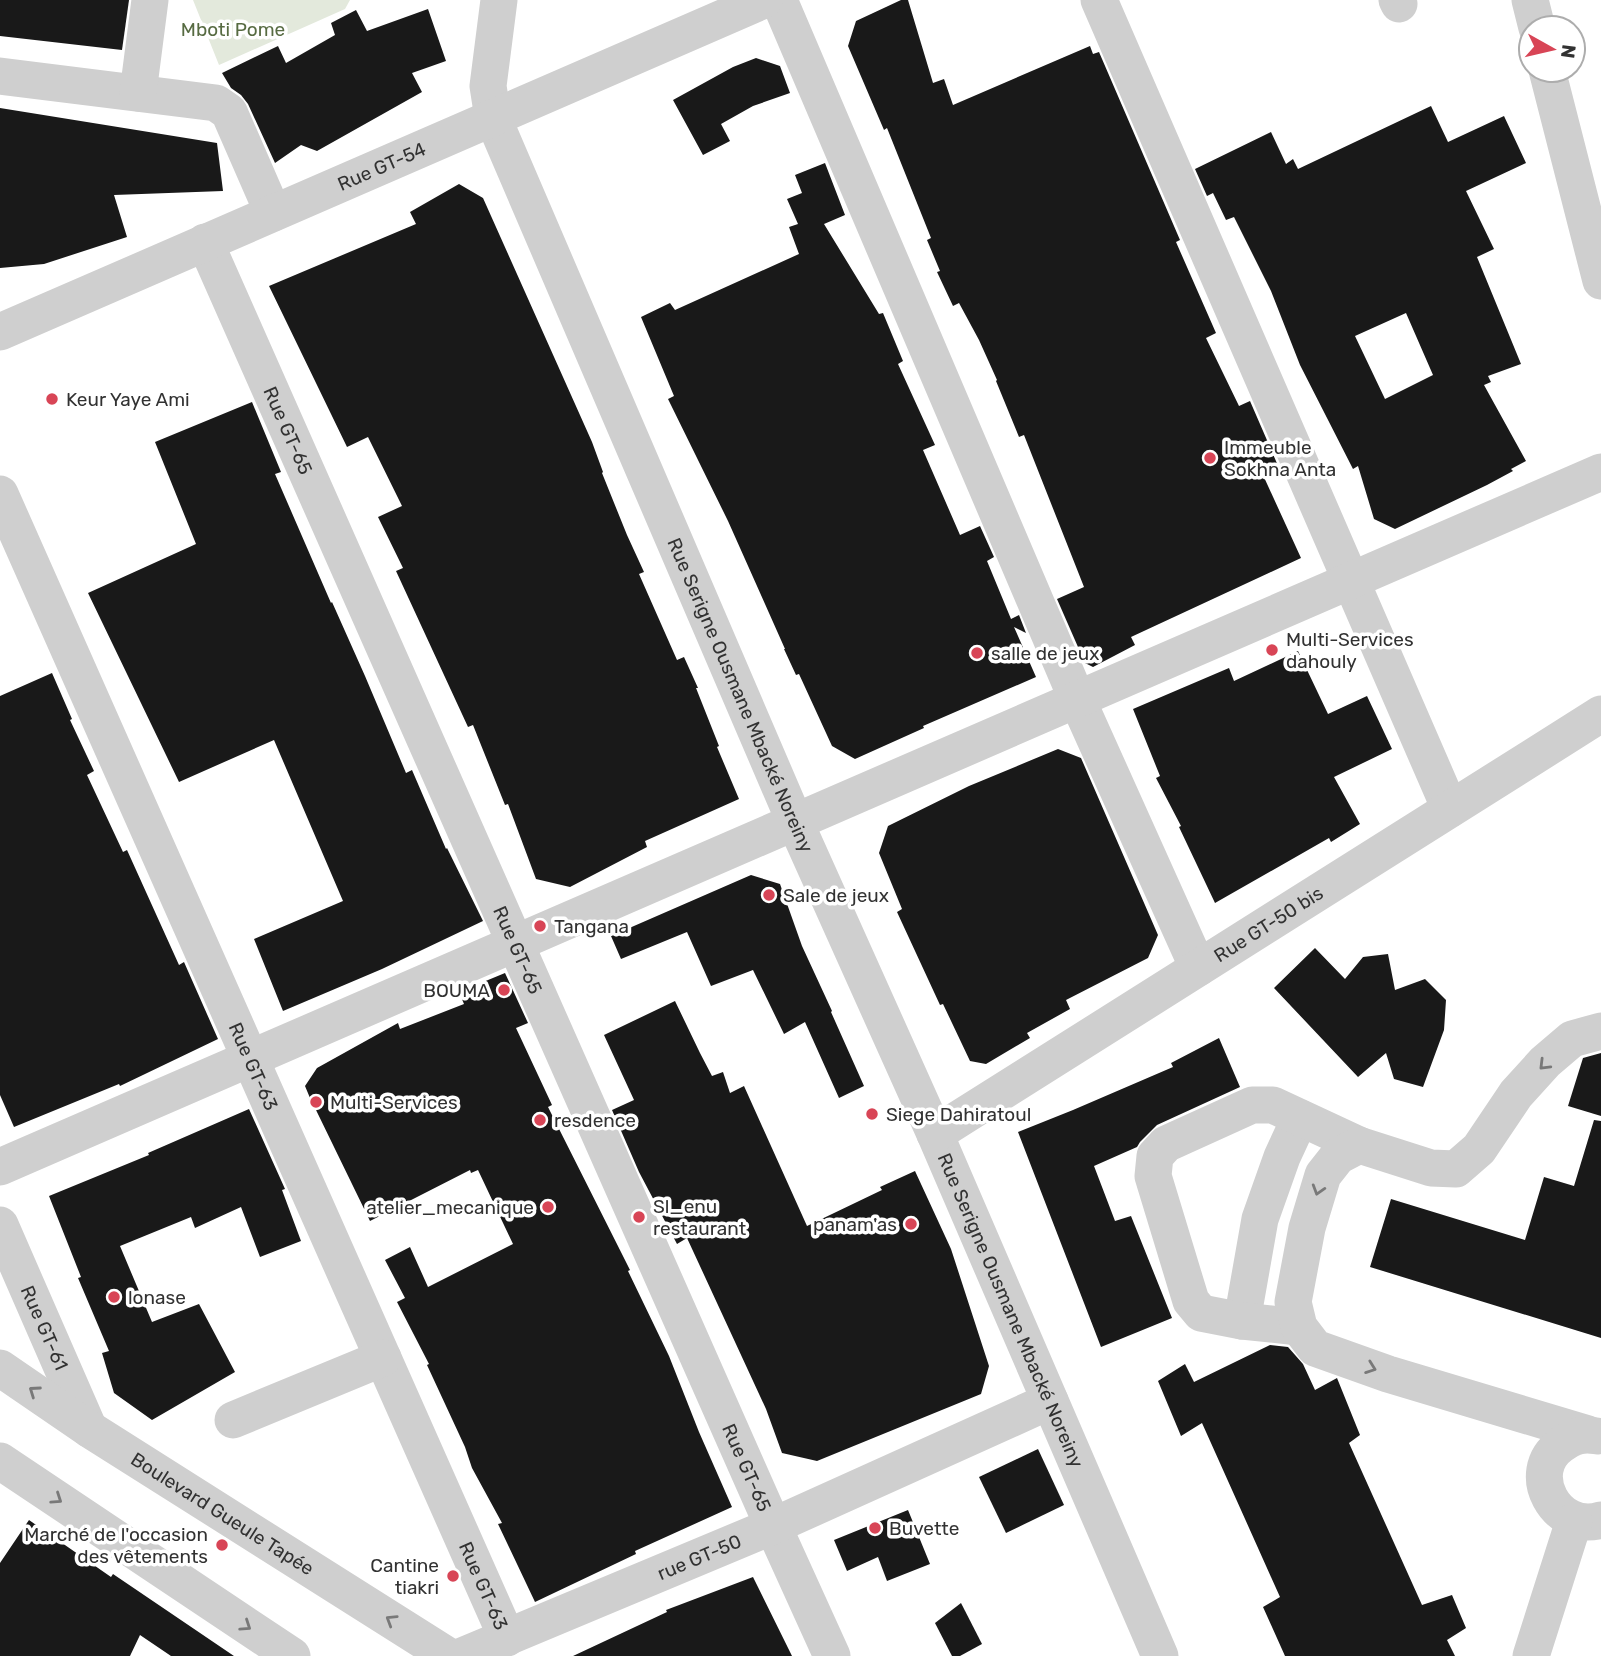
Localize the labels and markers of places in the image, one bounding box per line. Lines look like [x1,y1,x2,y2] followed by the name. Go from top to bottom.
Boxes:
[66,388,190,411] place label: Keur Yaye Ami
[44,391,60,407] marker: Keur Yaye Ami
[1224,436,1336,481] place label: Immeuble Sokhna Anta
[1202,450,1218,466] marker: Immeuble Sokhna Anta
[1286,628,1414,673] place label: Multi-Services dahouly
[991,642,1099,665] place label: salle de jeux
[1264,642,1280,658] marker: Multi-Services dahouly
[969,645,985,661] marker: salle de jeux
[783,884,889,907] place label: Sale de jeux
[761,887,777,903] marker: Sale de jeux
[554,915,629,938] place label: Tangana
[532,918,548,934] marker: Tangana
[423,979,490,1002] place label: BOUMA
[496,982,512,998] marker: BOUMA
[330,1091,458,1114] place label: Multi-Services
[308,1094,324,1110] marker: Multi-Services
[886,1103,1031,1126] place label: Siege Dahiratoul
[864,1106,880,1122] marker: Siege Dahiratoul
[554,1109,636,1132] place label: resdence
[532,1112,548,1128] marker: resdence
[653,1195,747,1240] place label: Sl_enu restaurant
[366,1196,534,1219] place label: atelier_mecanique
[540,1199,556,1215] marker: atelier_mecanique
[631,1209,647,1225] marker: Sl_enu restaurant
[813,1213,897,1236] place label: panam'as
[903,1216,919,1232] marker: panam'as
[128,1286,186,1309] place label: lonase
[106,1289,122,1305] marker: lonase
[889,1517,959,1540] place label: Buvette
[867,1520,883,1536] marker: Buvette
[24,1523,208,1568] place label: Marché de l'occasion des vêtements
[214,1537,230,1553] marker: Marché de l'occasion des vêtements
[370,1554,439,1599] place label: Cantine tiakri
[445,1568,461,1584] marker: Cantine tiakri

